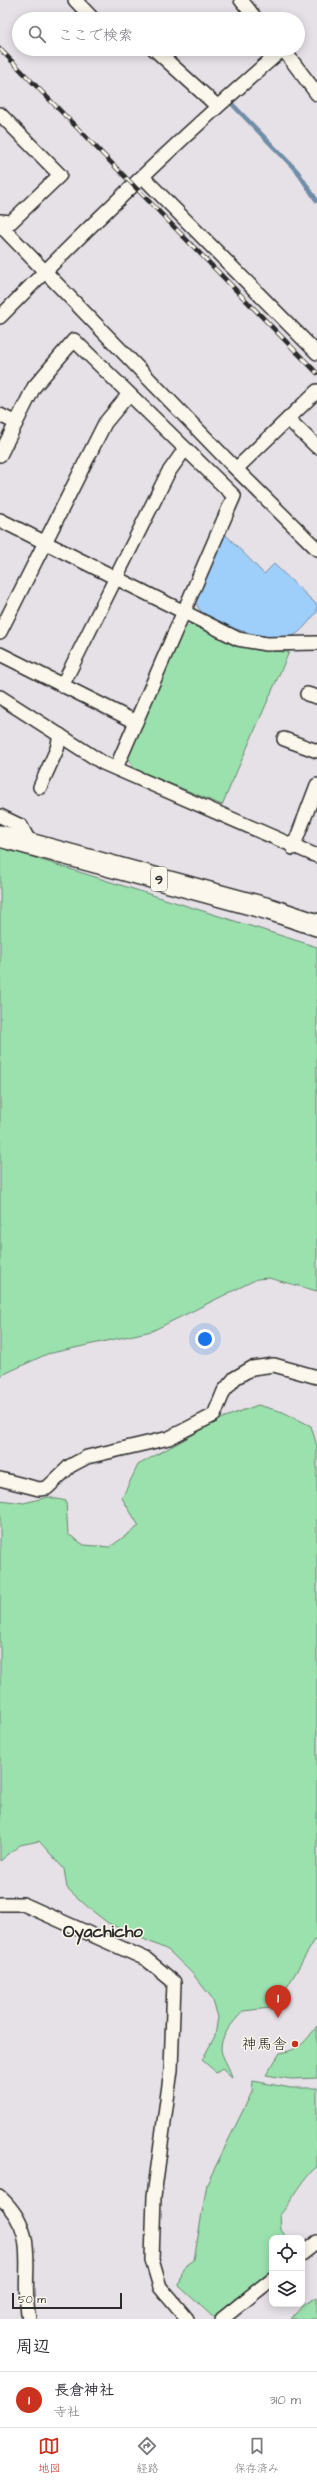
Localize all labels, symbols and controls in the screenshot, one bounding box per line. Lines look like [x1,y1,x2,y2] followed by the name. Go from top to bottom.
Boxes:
[12,12,305,56] search box
[26,23,48,45] icon: search
[58,25,133,46] text: ここで検索
[151,867,167,891] road number: 9
[195,1329,215,1349] your location
[63,1920,143,1945] district label: Oyachicho
[265,1985,291,2018] pin: 1
[242,2034,287,2055] place label: 神馬舎
[290,2039,300,2049] marker: 神馬舎
[269,2235,305,2307] map controls
[269,2235,305,2271] button: locate
[269,2271,305,2307] button: layers
[12,2291,122,2310] scale bar
[18,2292,46,2307] text: 50 m
[16,2335,50,2359] text: 周辺
[54,2380,114,2401] text: 長倉神社
[28,2391,30,2409] text: 1
[269,2391,301,2409] text: 310 m
[54,2403,80,2421] text: 寺社
[38,2435,60,2476] tab: 地図
[136,2435,158,2476] tab: 経路
[235,2435,279,2476] tab: 保存済み

